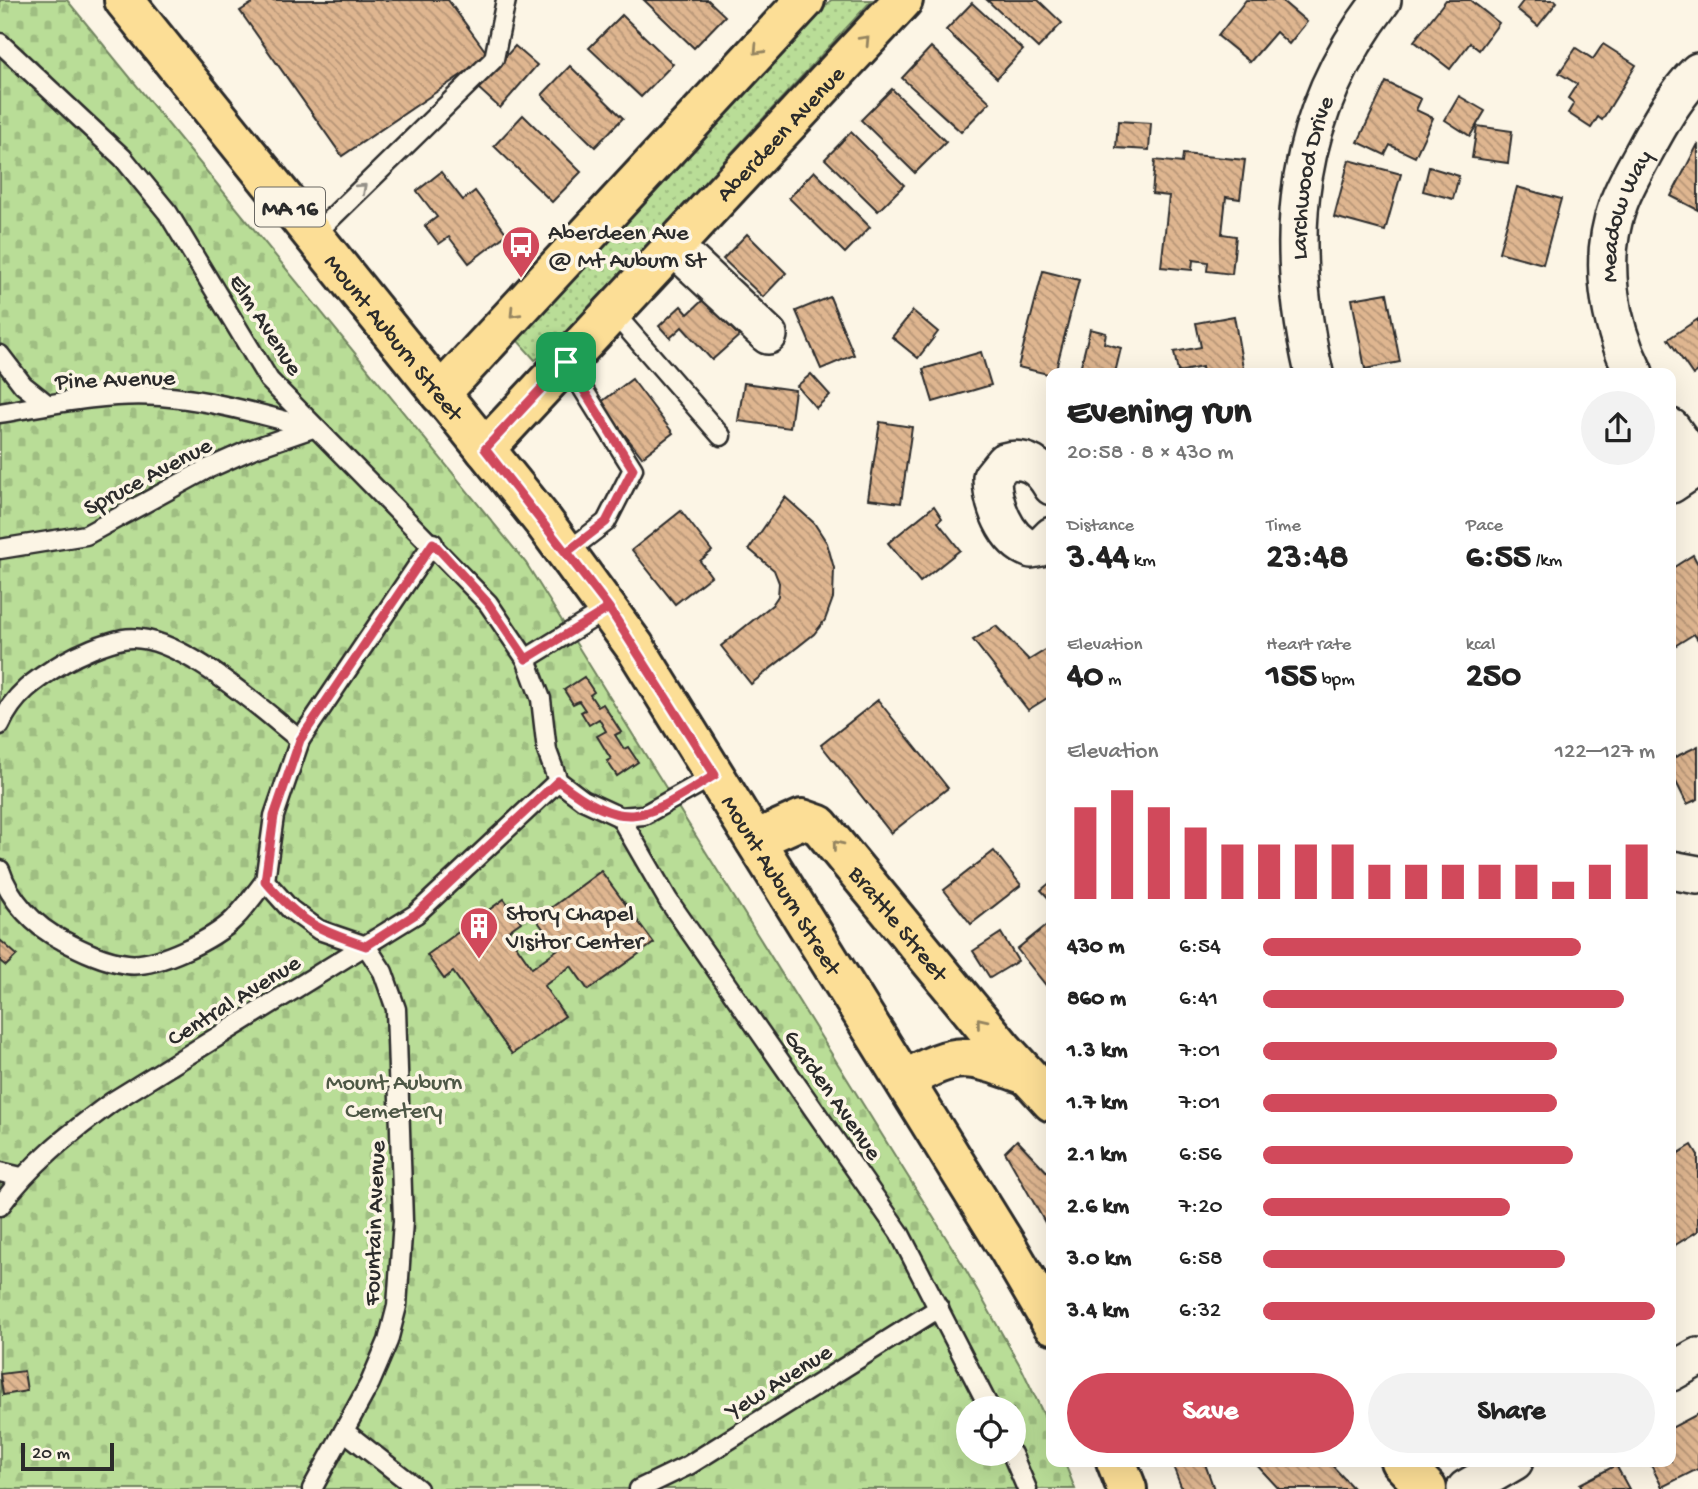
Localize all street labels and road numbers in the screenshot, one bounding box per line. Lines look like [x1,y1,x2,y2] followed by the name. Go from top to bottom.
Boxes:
[711,61,853,209] street label: Aberdeen Avenue
[1287,92,1343,260] street label: Larchwood Drive
[1596,146,1660,283] street label: Meadow Way
[255,188,325,227] road number: MA 16
[316,249,469,430] street label: Mount Auburn Street
[221,270,308,383] street label: Elm Avenue
[54,365,176,398] street label: Pine Avenue
[80,432,218,524] street label: Spruce Avenue
[713,791,847,983] street label: Mount Auburn Street
[840,860,954,990] street label: Brattle Street
[163,949,307,1054] street label: Central Avenue
[775,1025,887,1167] street label: Garden Avenue
[359,1140,394,1307] street label: Fountain Avenue
[720,1339,839,1428] street label: Yew Avenue

